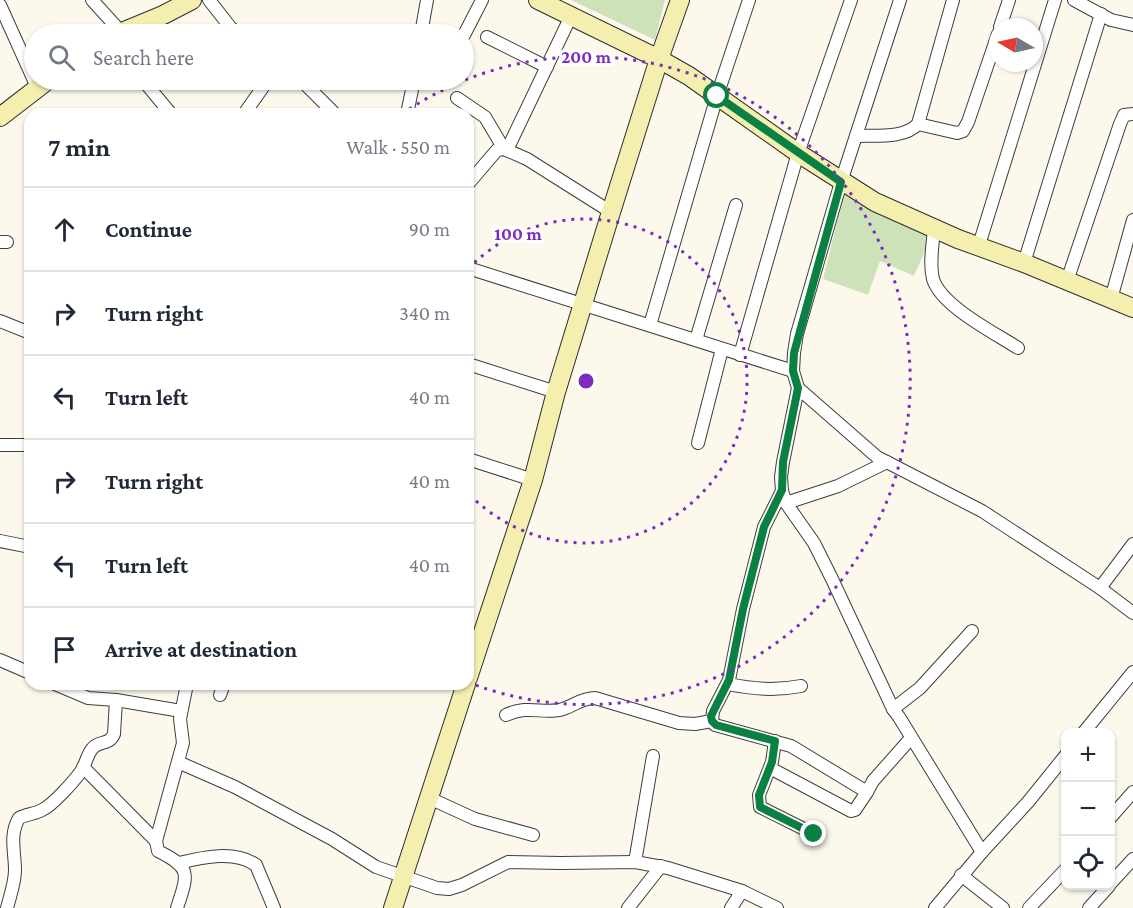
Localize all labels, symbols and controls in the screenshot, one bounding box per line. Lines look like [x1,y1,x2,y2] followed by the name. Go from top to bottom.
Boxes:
[989,18,1043,72] north arrow
[24,24,474,90] search box
[45,41,78,74] icon: search
[93,45,194,70] text: Search here
[561,47,612,67] text: 200 m
[703,82,729,108] route start
[48,133,110,162] text: 7 min
[346,136,450,158] text: Walk · 550 m
[48,213,81,246] icon: ahead
[105,217,192,242] text: Continue
[409,218,450,240] text: 90 m
[494,224,542,244] text: 100 m
[48,297,81,330] icon: right
[105,301,203,326] text: Turn right
[399,302,450,324] text: 340 m
[576,371,596,391] centre of rings
[48,381,81,414] icon: left
[105,385,188,410] text: Turn left
[409,386,450,408] text: 40 m
[48,465,81,498] icon: right
[105,469,203,494] text: Turn right
[409,470,450,492] text: 40 m
[48,549,81,582] icon: left
[105,553,188,578] text: Turn left
[409,554,450,576] text: 40 m
[48,633,81,666] icon: arrive
[105,637,297,662] text: Arrive at destination
[1061,728,1115,890] map controls
[1061,728,1115,782] button: +
[1061,782,1115,836] button: −
[800,820,826,846] route end
[1061,836,1115,890] button: locate

